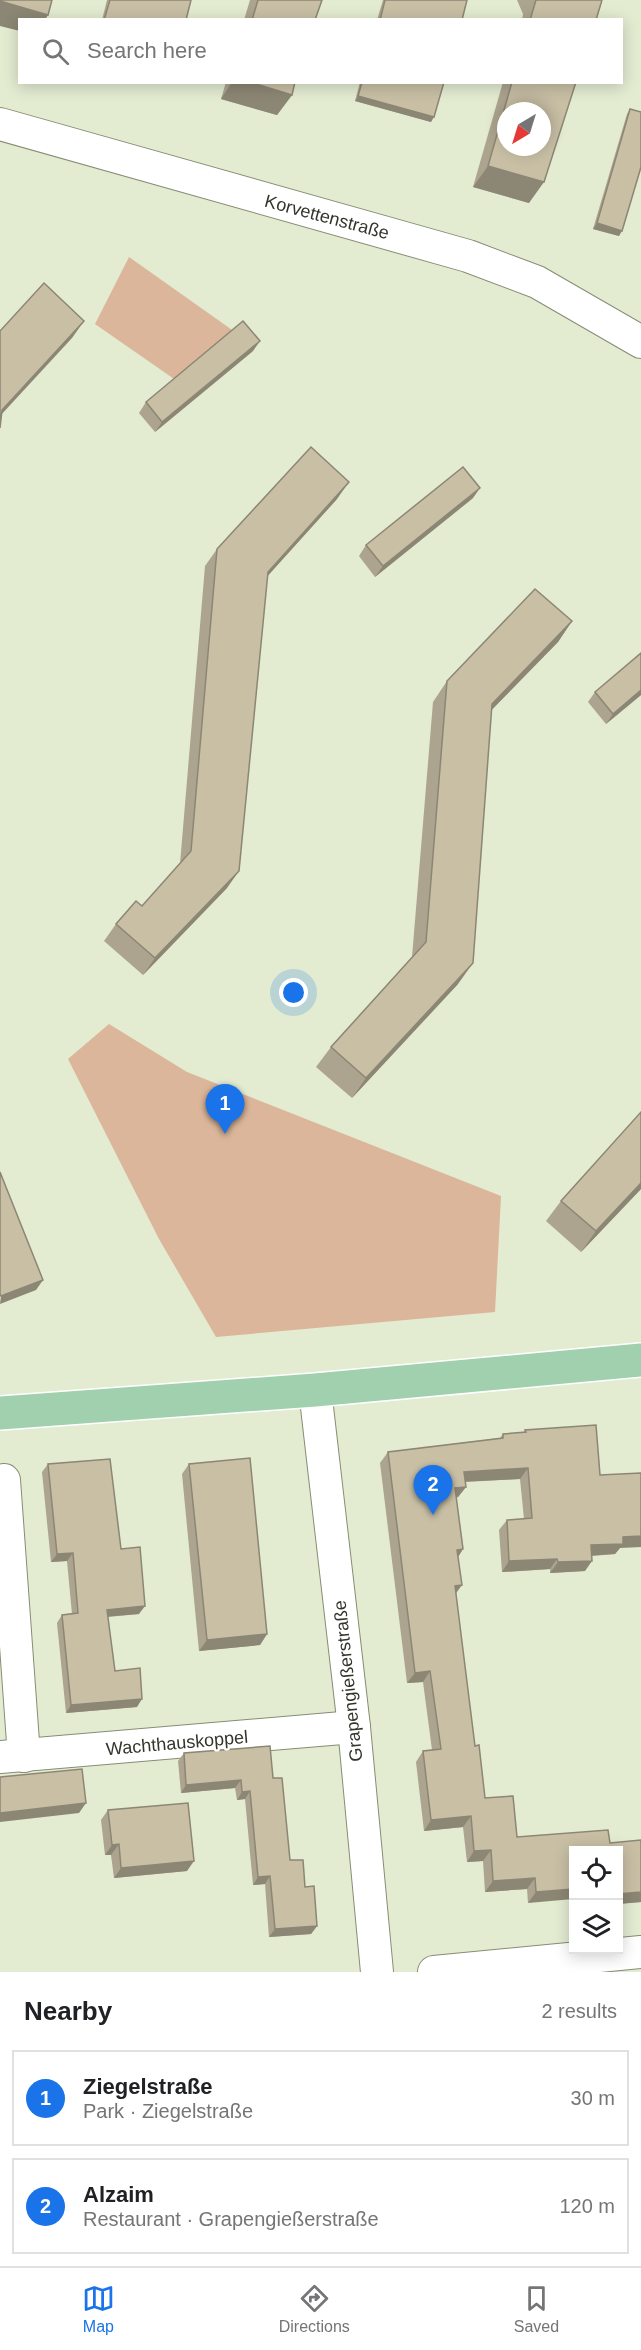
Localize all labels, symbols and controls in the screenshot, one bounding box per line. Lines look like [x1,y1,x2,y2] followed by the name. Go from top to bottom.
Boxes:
[18,18,623,84] search box
[39,35,72,68] icon: search
[87,38,207,63] text: Search here
[497,102,551,156] north arrow
[263,191,391,243] street label: Korvettenstraße
[279,978,308,1007] your location
[206,1084,244,1134] pin: 1
[414,1466,452,1515] pin: 2
[330,1599,366,1763] street label: Grapengießerstraße
[105,1727,249,1759] street label: Wachthauskoppel
[569,1846,623,1954] map controls
[569,1846,623,1900] button: locate
[569,1900,623,1954] button: layers
[24,1996,112,2026] text: Nearby
[541,2000,617,2022] text: 2 results
[83,2074,213,2099] text: Ziegelstraße
[40,2087,51,2109] text: 1
[571,2087,615,2109] text: 30 m
[83,2100,253,2122] text: Park · Ziegelstraße
[83,2182,154,2207] text: Alzaim
[40,2195,51,2217] text: 2
[559,2195,615,2217] text: 120 m
[83,2208,379,2230] text: Restaurant · Grapengießerstraße
[82,2282,115,2336] tab: Map
[279,2282,350,2336] tab: Directions
[514,2282,559,2336] tab: Saved

